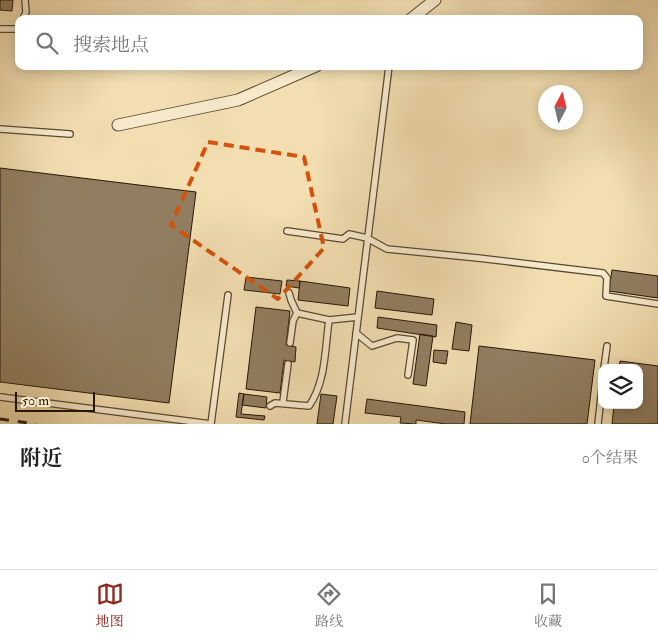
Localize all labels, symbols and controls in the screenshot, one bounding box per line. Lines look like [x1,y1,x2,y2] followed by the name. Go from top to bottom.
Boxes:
[15,15,643,70] search box
[33,29,61,57] icon: search
[73,33,149,57] text: 搜索地点
[538,85,583,130] north arrow
[598,364,643,409] map controls
[598,364,643,409] button: layers
[15,389,95,412] scale bar
[22,392,49,409] text: 50 m
[20,445,62,472] text: 附近
[582,448,638,468] text: 0个结果
[96,580,124,630] tab: 地图
[315,580,343,630] tab: 路线
[534,580,562,630] tab: 收藏

